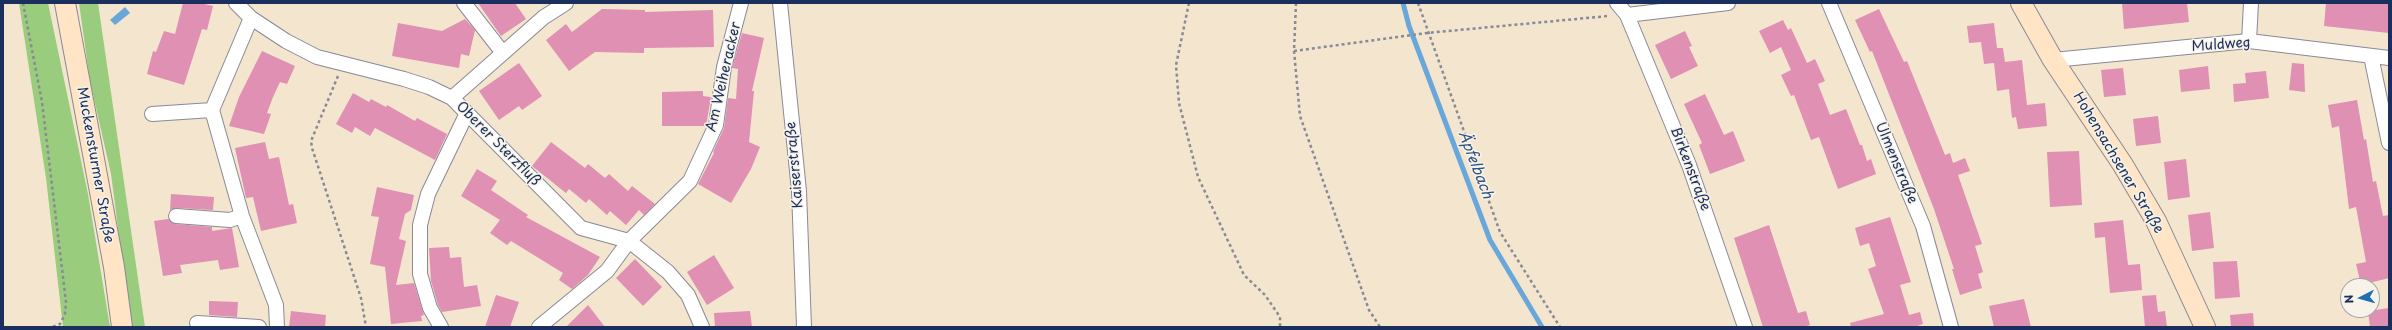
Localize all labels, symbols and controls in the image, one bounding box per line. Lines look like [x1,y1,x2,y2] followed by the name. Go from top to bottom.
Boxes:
[703,20,745,134] street label: Am Weiheracker
[2191,35,2251,55] street label: Muldweg
[73,86,117,244] street label: Muckensturmer Straße
[2069,89,2167,237] street label: Hohensachsener Straße
[452,98,544,190] street label: Oberer Sterzfluß
[1871,120,1921,206] street label: Ulmenstraße
[783,121,807,209] street label: Kaiserstraße
[1666,125,1714,213] street label: Birkenstraße
[1454,129,1496,201] water label: Äpfelbach
[2340,278,2380,318] north arrow
[2340,294,2357,304] text: N

